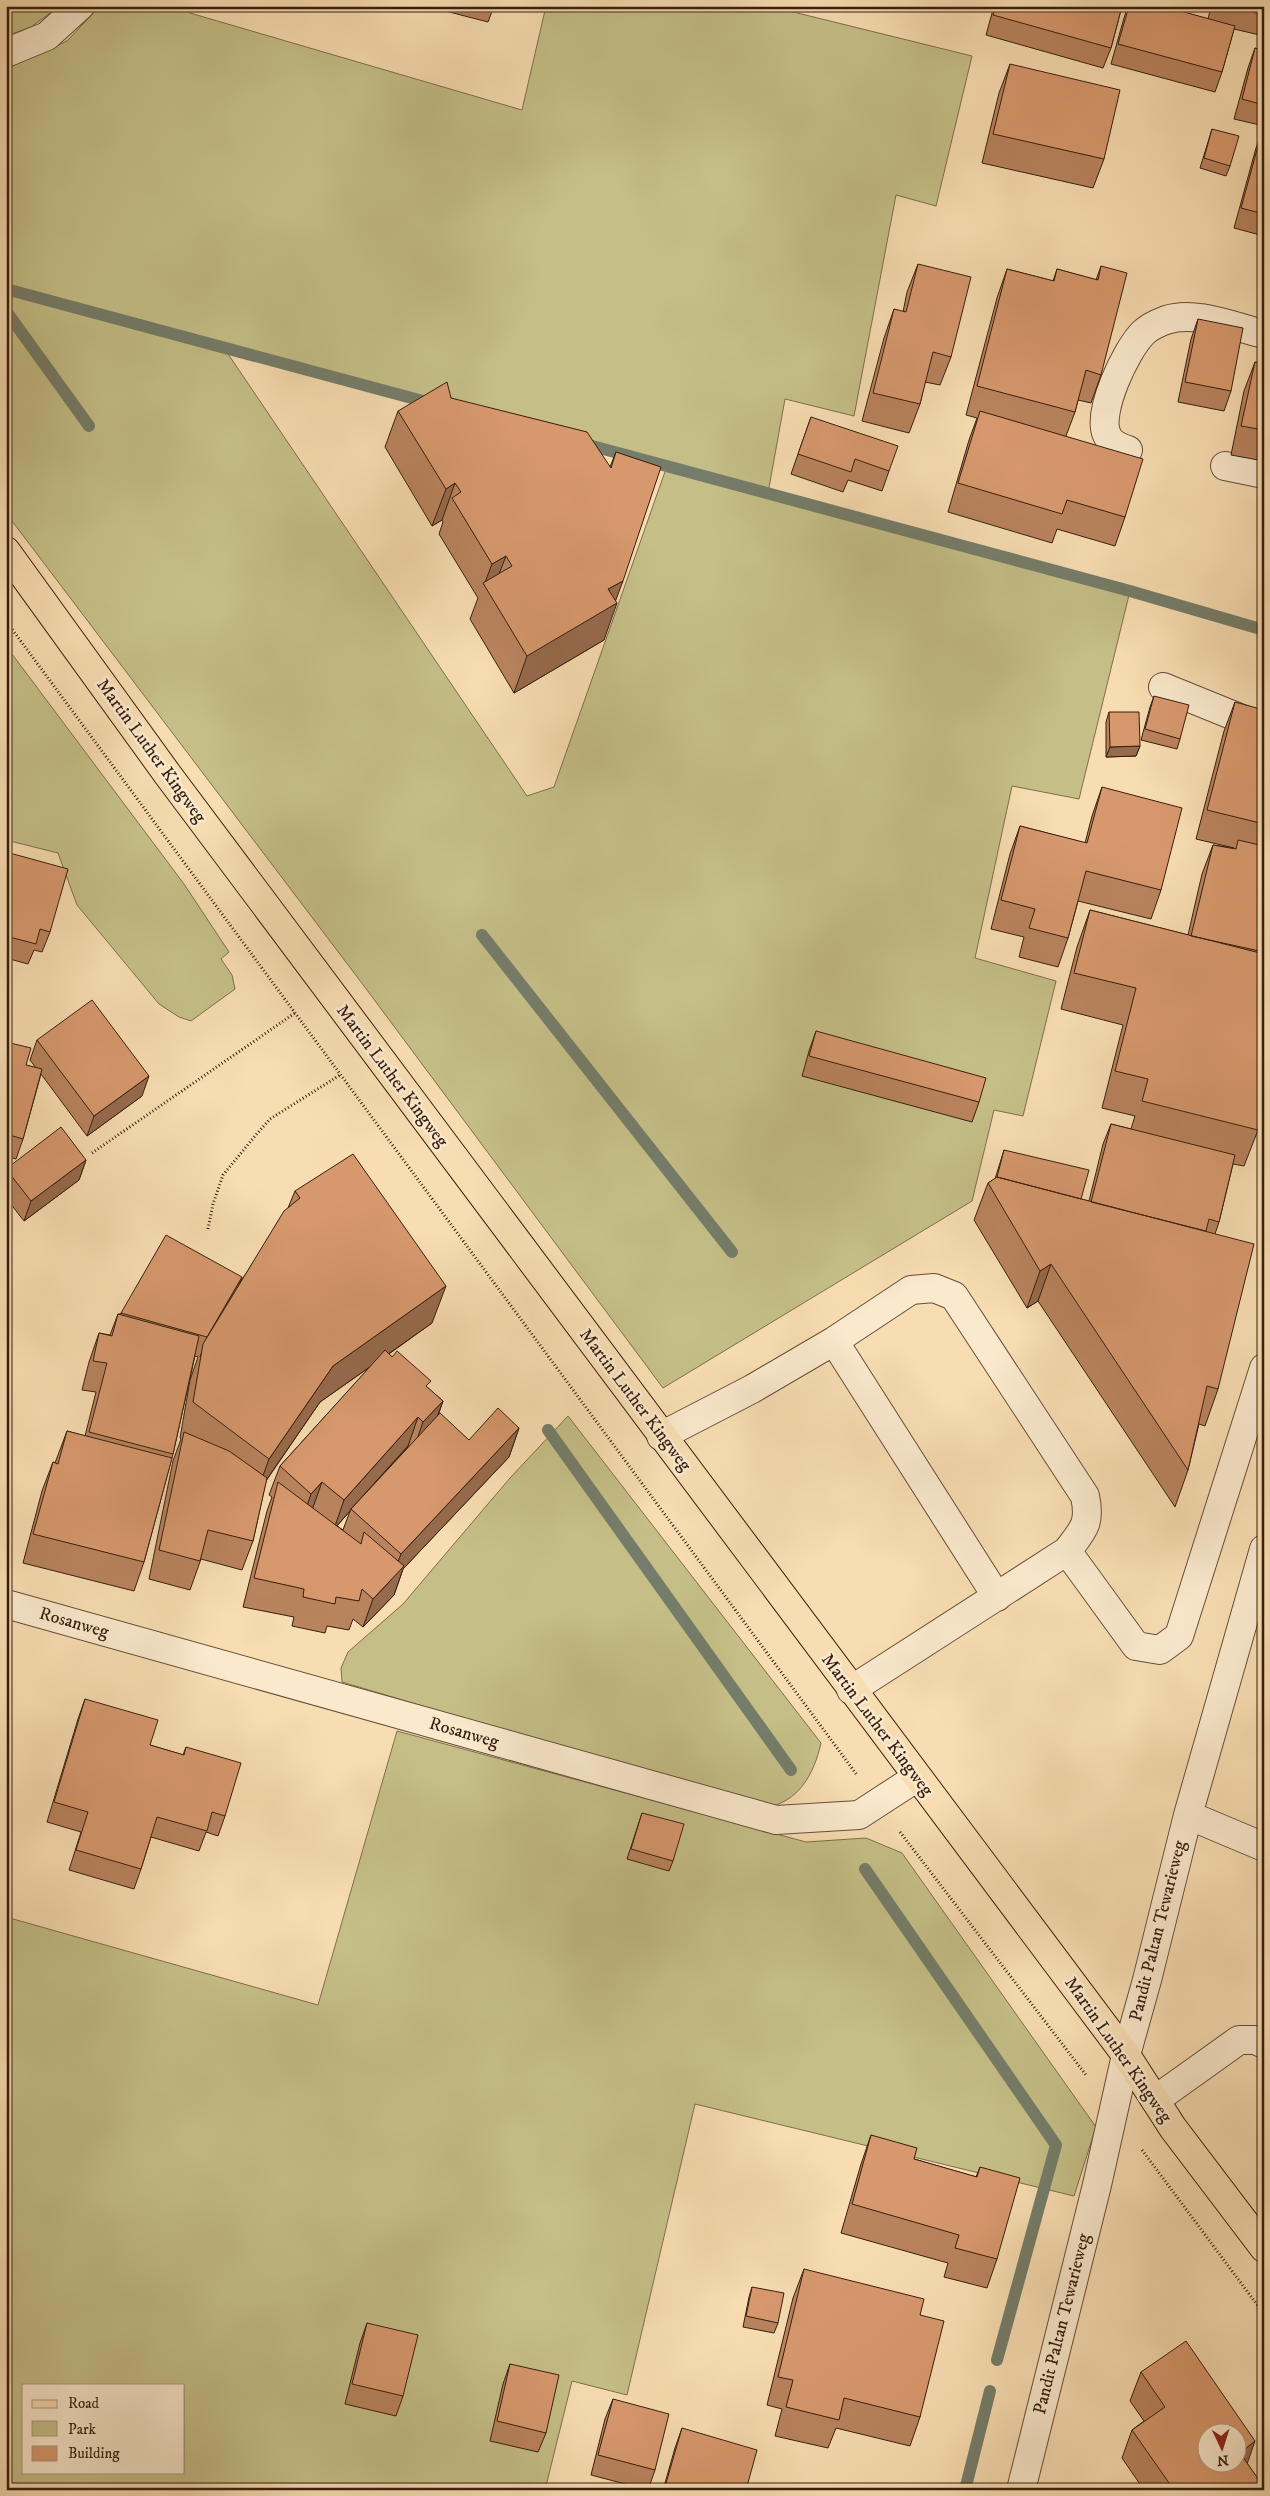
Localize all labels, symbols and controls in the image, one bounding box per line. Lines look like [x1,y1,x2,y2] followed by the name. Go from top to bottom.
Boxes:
[91,675,211,828] street label: Martin Luther Kingweg
[331,1000,453,1152] street label: Martin Luther Kingweg
[574,1324,696,1476] street label: Martin Luther Kingweg
[37,1603,112,1643] street label: Rosanweg
[816,1649,938,1801] street label: Martin Luther Kingweg
[427,1713,502,1753] street label: Rosanweg
[1125,1838,1191,2024] street label: Pandit Paltan Tewarieweg
[1059,1973,1177,2127] street label: Martin Luther Kingweg
[1029,2231,1095,2417] street label: Pandit Paltan Tewarieweg
[22,2384,185,2474] legend
[68,2394,100,2413] text: Road
[68,2420,97,2439] text: Park
[1198,2424,1248,2474] north arrow
[68,2444,120,2463] text: Building
[1216,2451,1229,2469] text: N

